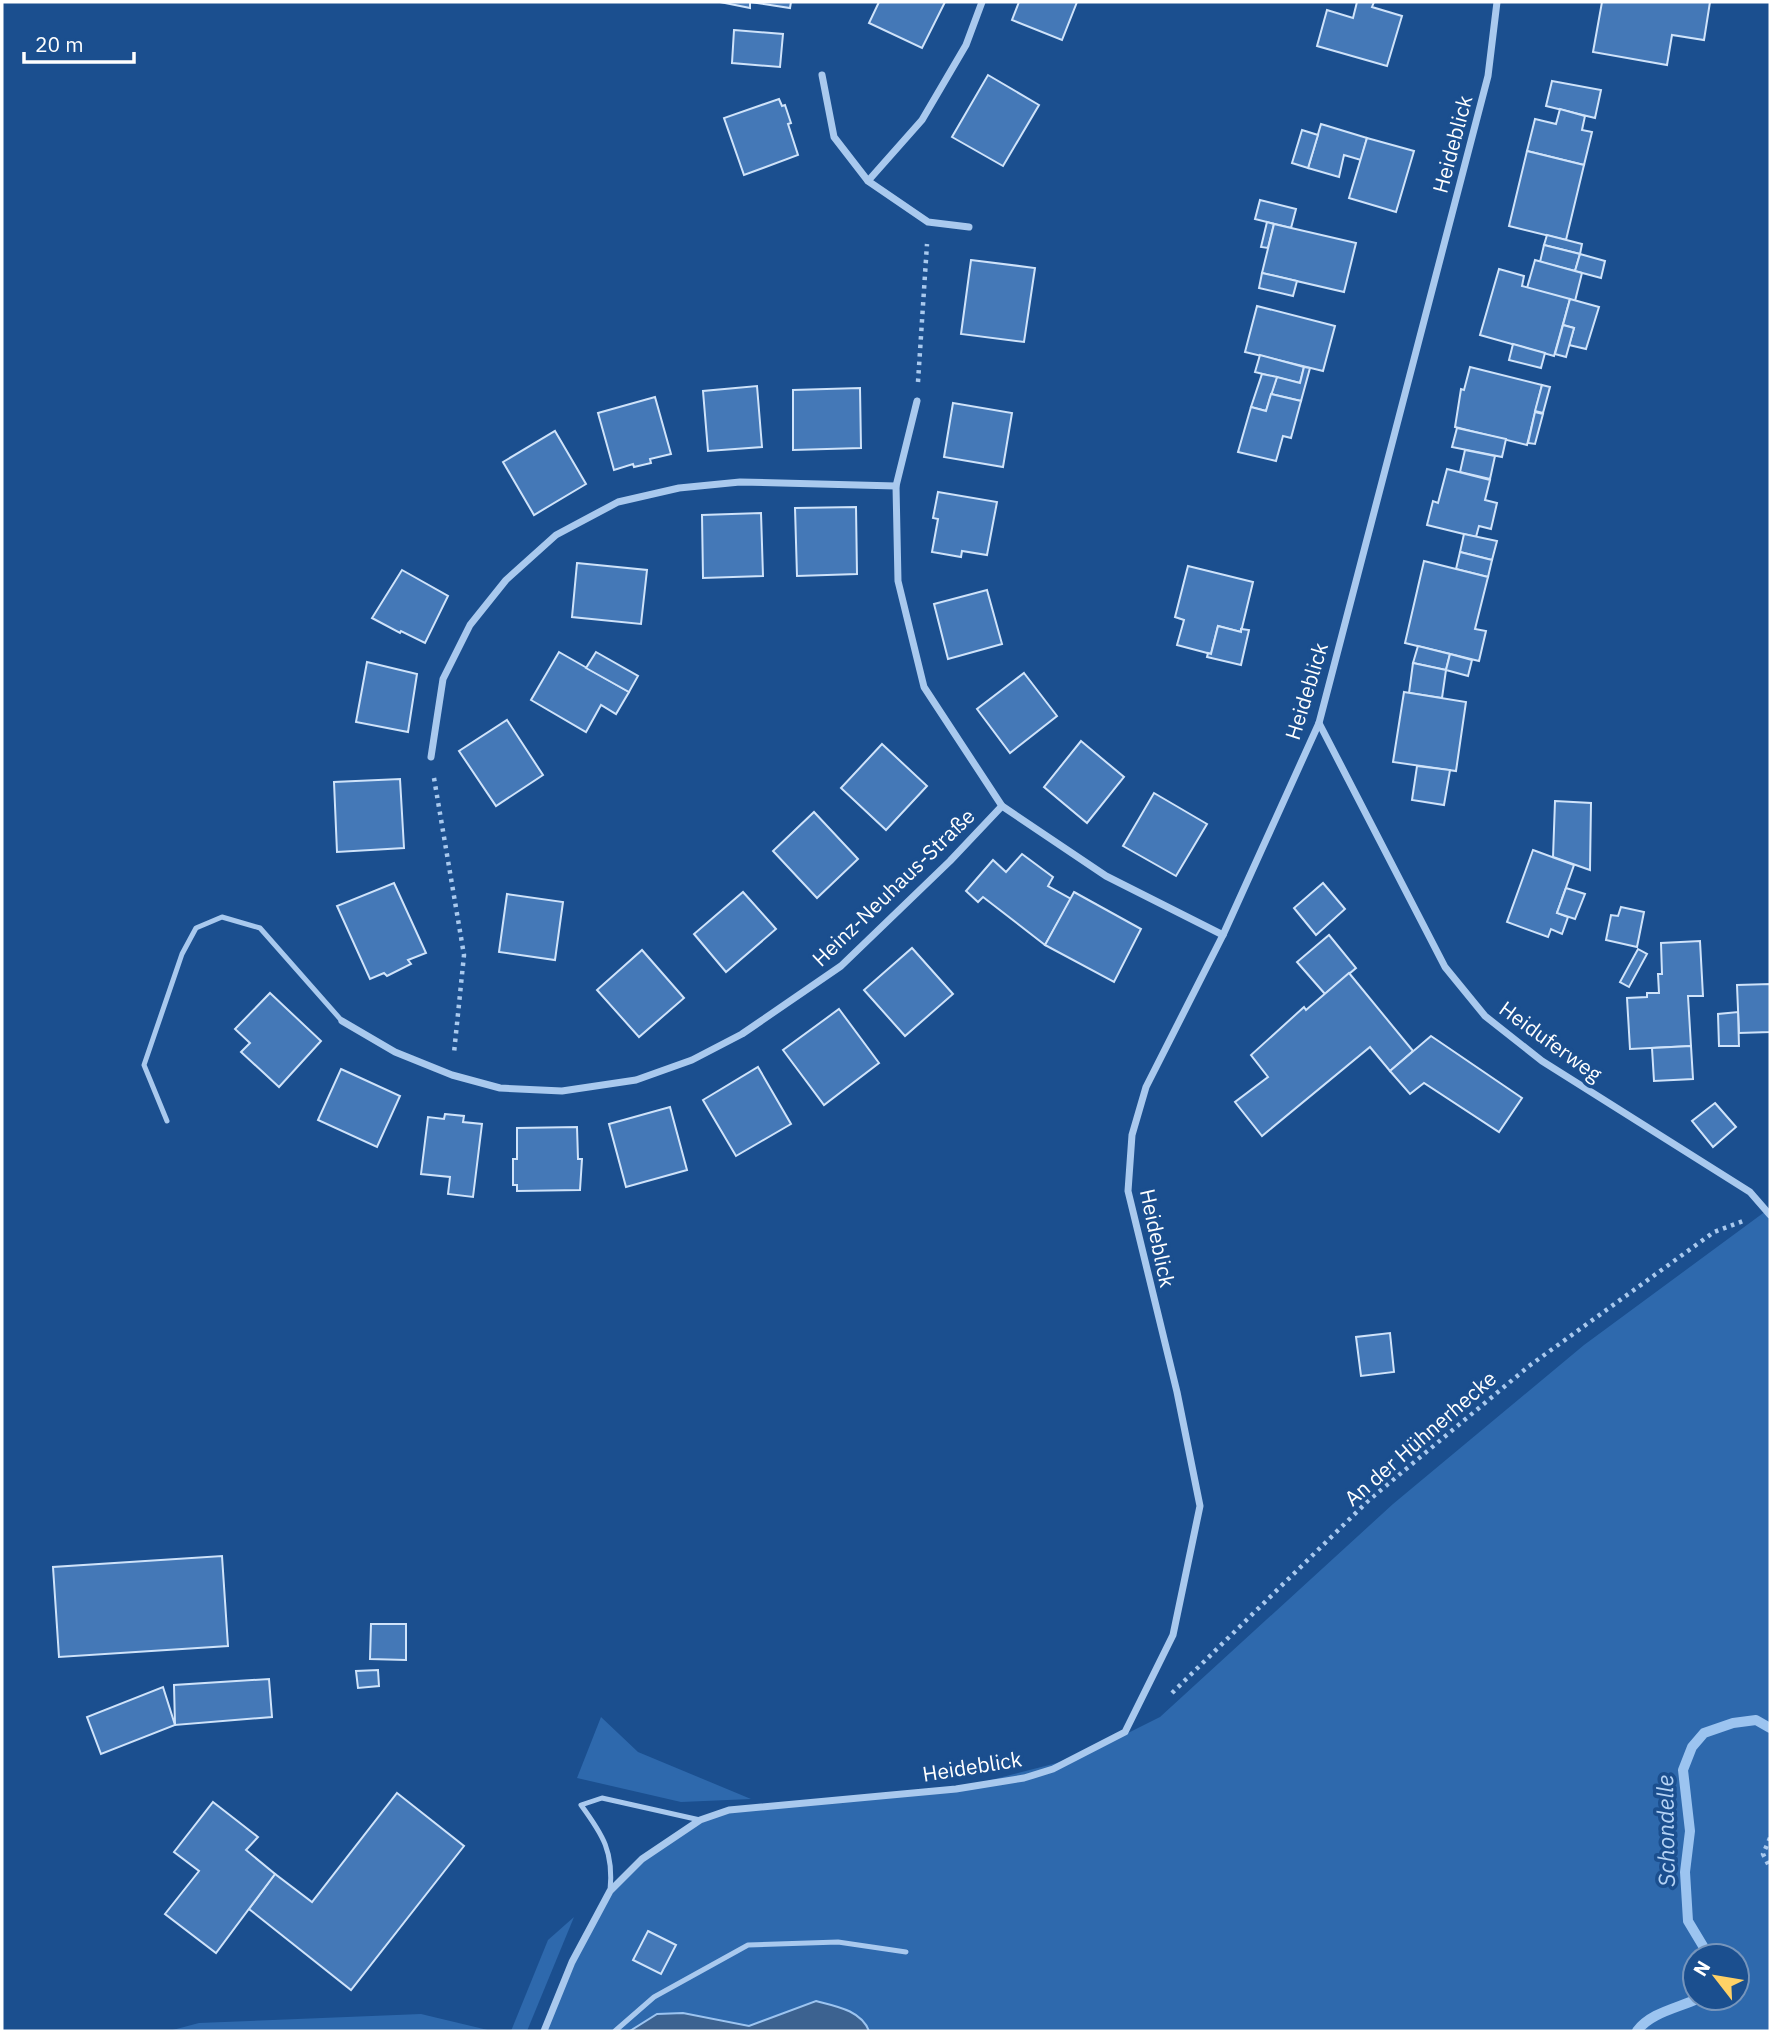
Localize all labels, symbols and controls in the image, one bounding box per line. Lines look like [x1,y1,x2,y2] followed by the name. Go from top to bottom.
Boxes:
[24,21,135,65] scale bar
[35,30,84,58] text: 20 m
[1426,92,1478,196] street label: Heideblick
[1278,639,1334,743] street label: Heideblick
[806,802,980,972] street label: Heinz-Neuhaus-Straße
[1494,994,1608,1088] street label: Heiduferweg
[1134,1186,1182,1290] street label: Heideblick
[1338,1364,1502,1512] street label: An der Hühnerhecke
[920,1744,1024,1788] street label: Heideblick
[1649,1774,1681,1887] water label: Schondelle
[1681,1942,1751,2012] north arrow
[1688,1956,1715,1980] text: N

